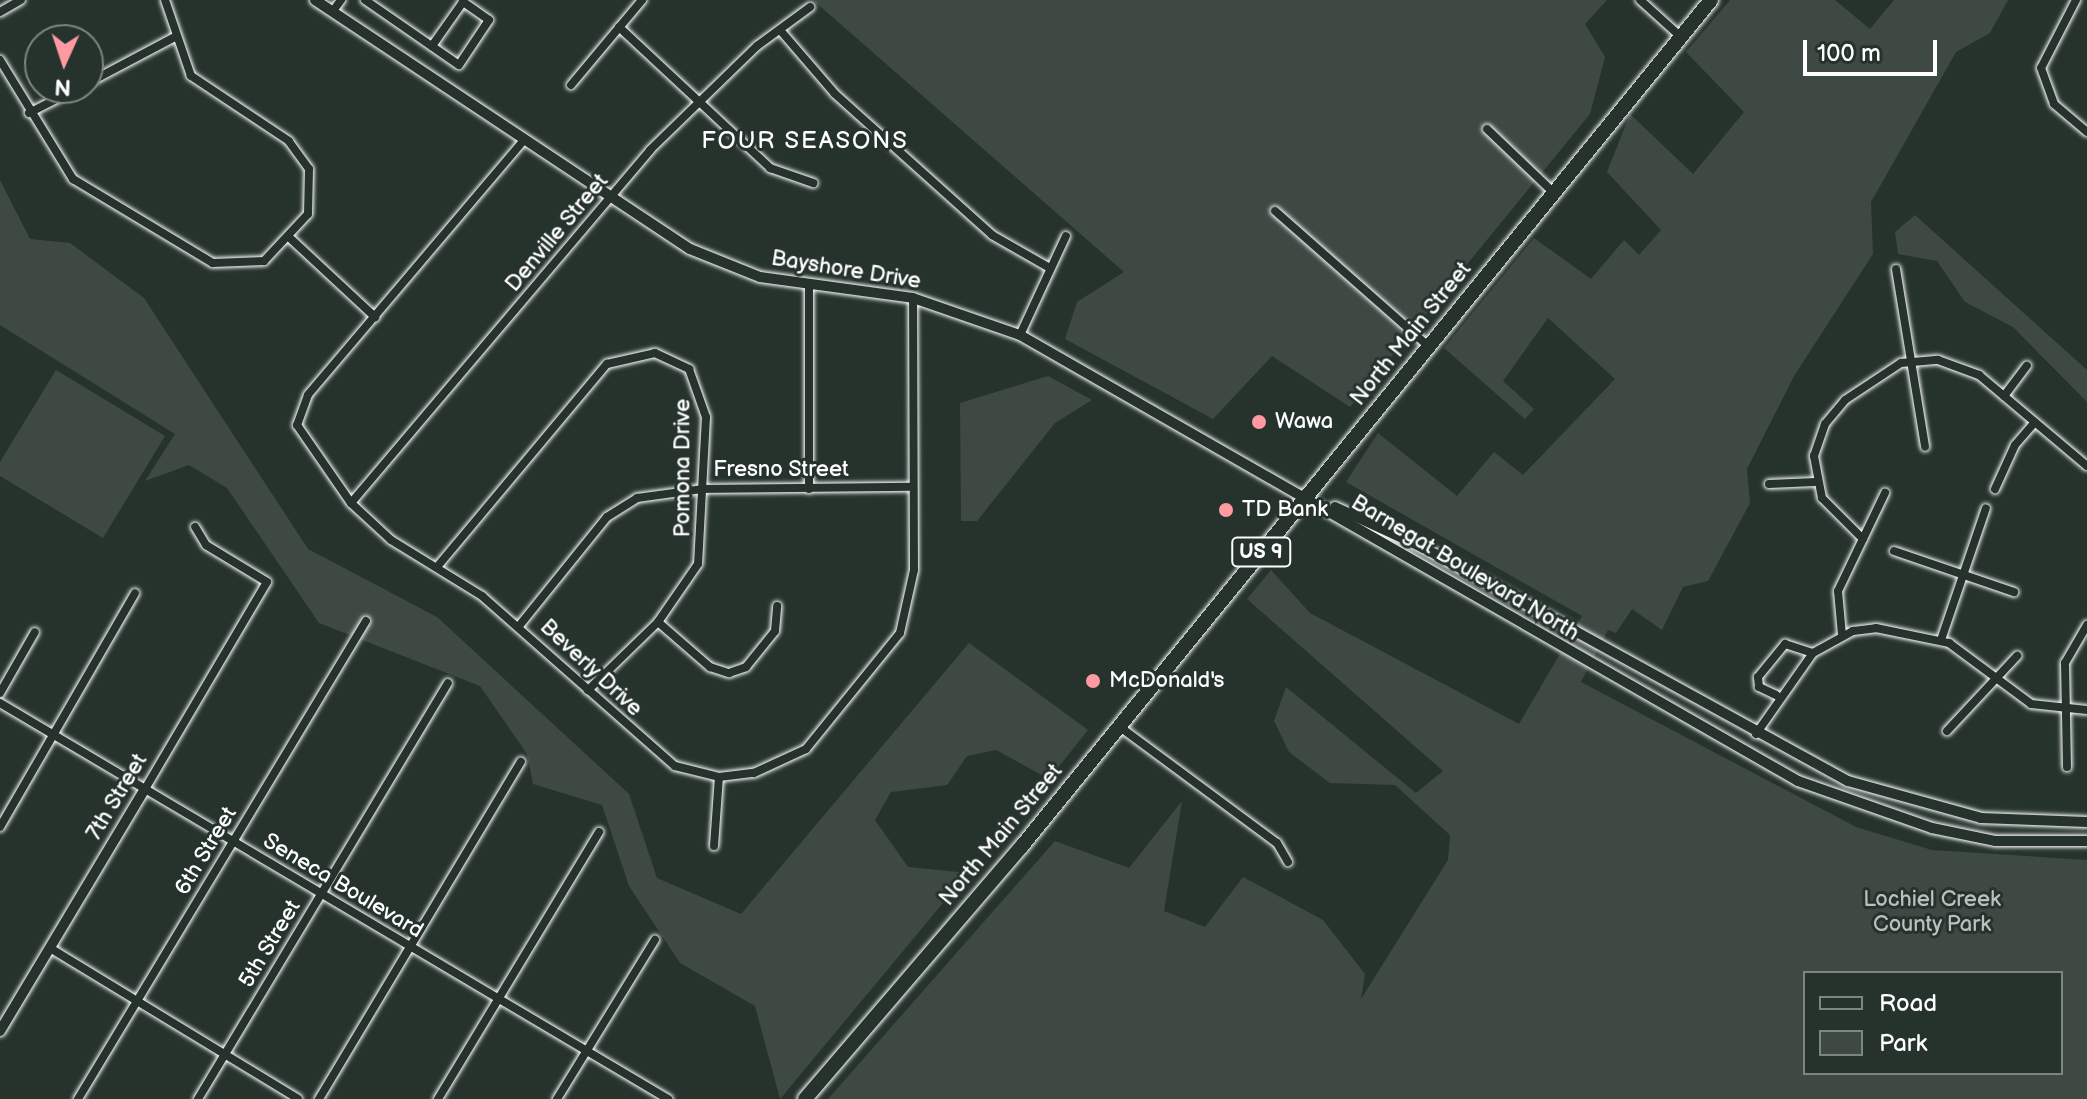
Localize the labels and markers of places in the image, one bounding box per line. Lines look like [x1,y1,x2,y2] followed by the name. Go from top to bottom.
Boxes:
[1275,409,1333,435] place label: Wawa
[1250,413,1268,431] marker: Wawa
[1242,497,1328,523] place label: TD Bank
[1217,501,1235,519] marker: TD Bank
[1109,668,1224,694] place label: McDonald's
[1084,672,1102,690] marker: McDonald's

